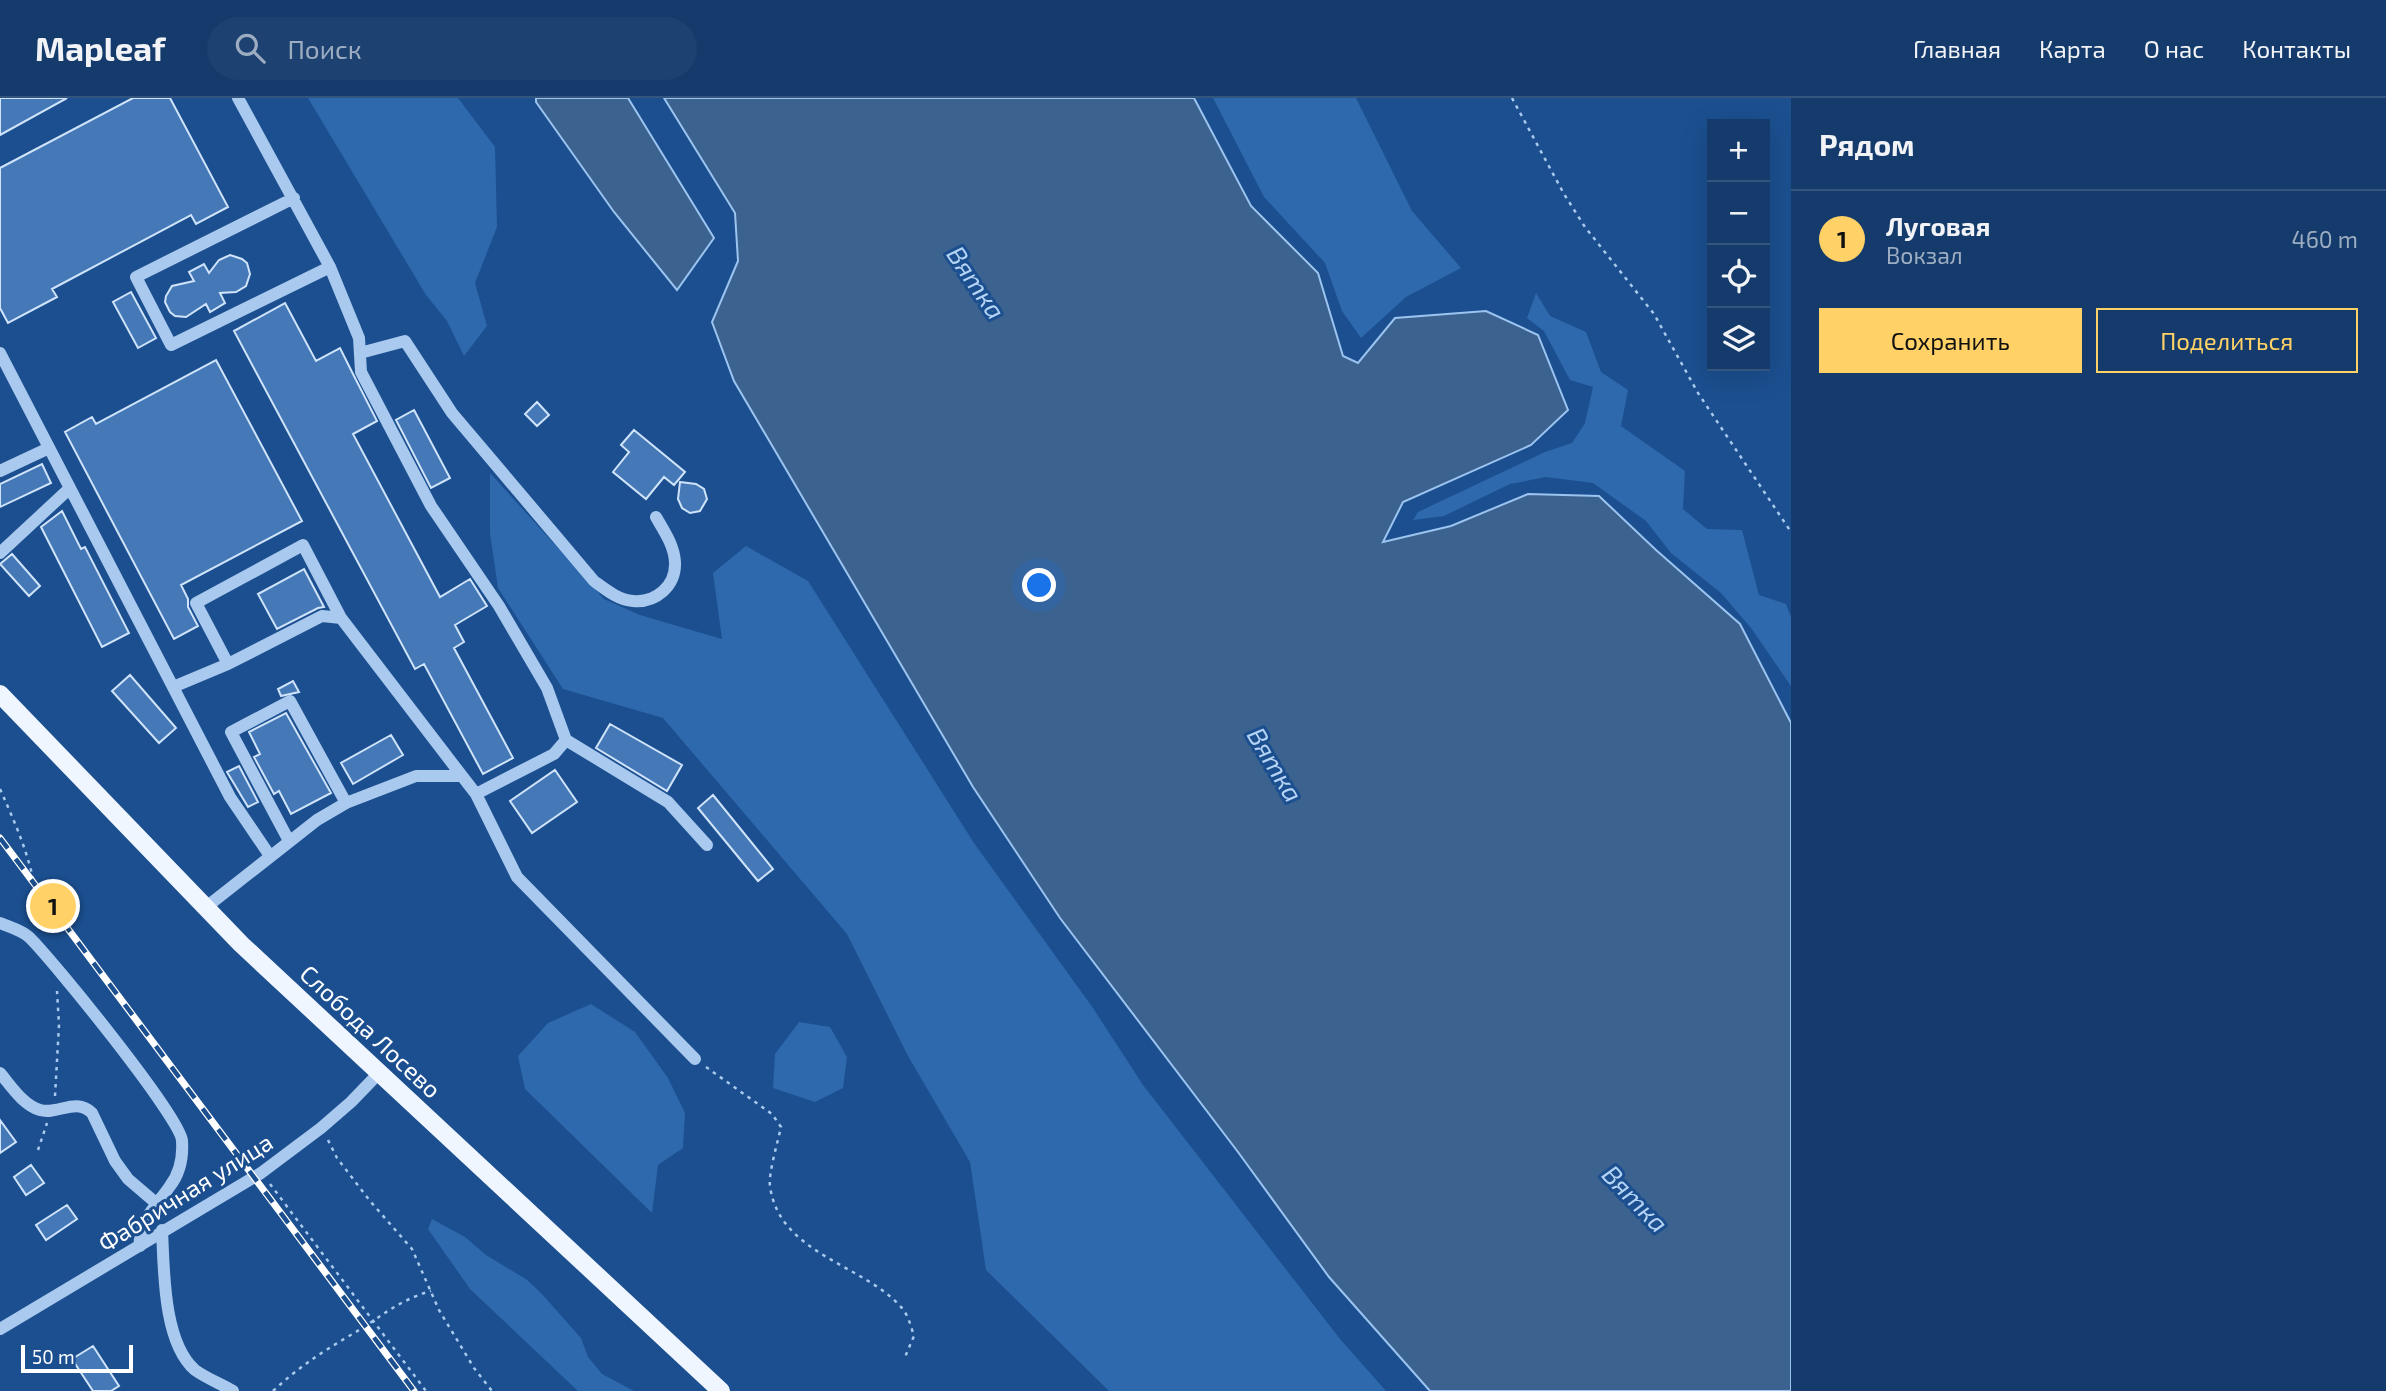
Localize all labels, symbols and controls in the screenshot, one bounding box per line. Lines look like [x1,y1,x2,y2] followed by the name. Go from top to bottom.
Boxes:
[207,17,697,80] search box
[35,28,165,68] text: Mapleaf
[231,29,269,67] icon: search
[287,33,362,64] text: Поиск
[1913,34,2001,63] text: Главная
[2039,34,2106,63] text: Карта
[2144,34,2204,63] text: О нас
[2242,34,2351,63] text: Контакты
[1707,119,1770,371] map controls
[1707,119,1770,182] button: +
[1819,126,1915,162] text: Рядом
[1707,182,1770,245] button: −
[1886,210,1990,241] text: Луговая
[1837,225,1847,253] text: 1
[2292,225,2358,253] text: 460 m
[941,240,1013,324] water label: Вятка
[1886,241,1963,269] text: Вокзал
[1707,245,1770,308] button: locate
[1707,308,1770,371] button: layers
[1819,308,2082,373] button: Сохранить
[2096,308,2358,373] button: Поделиться
[1022,568,1056,602] your location
[1242,721,1310,807] water label: Вятка
[30,880,76,932] pin: 1
[295,958,447,1104] street label: Слобода Лосево
[92,1127,278,1258] street label: Фабричная улица
[1597,1158,1675,1238] water label: Вятка
[21,1342,133,1374] scale bar
[32,1345,75,1368] text: 50 m

